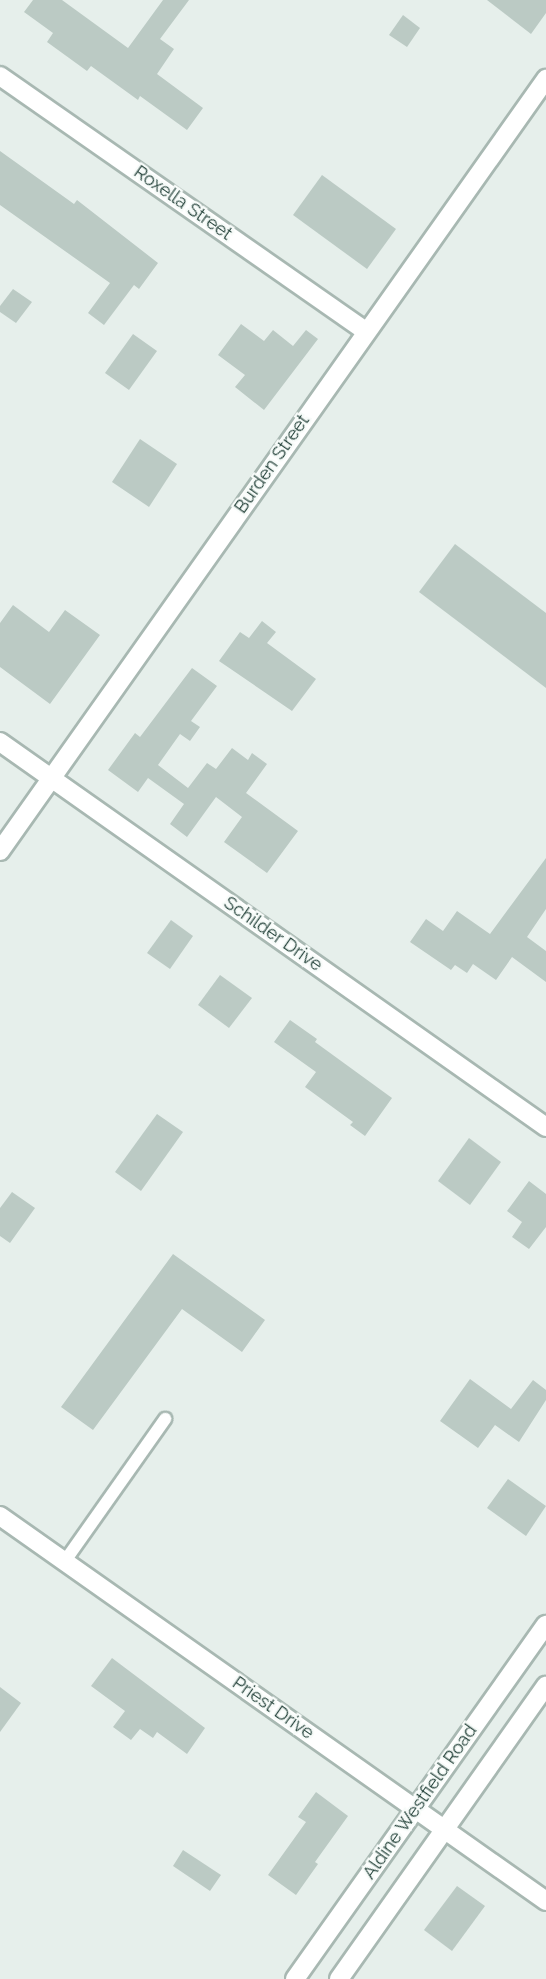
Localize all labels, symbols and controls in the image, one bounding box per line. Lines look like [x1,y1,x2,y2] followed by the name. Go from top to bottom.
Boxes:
[130,161,236,245] street label: Roxella Street
[230,411,314,517] street label: Burden Street
[219,892,327,976] street label: Schilder Drive
[228,1672,318,1744] street label: Priest Drive
[358,1720,482,1884] street label: Aldine Westfield Road

